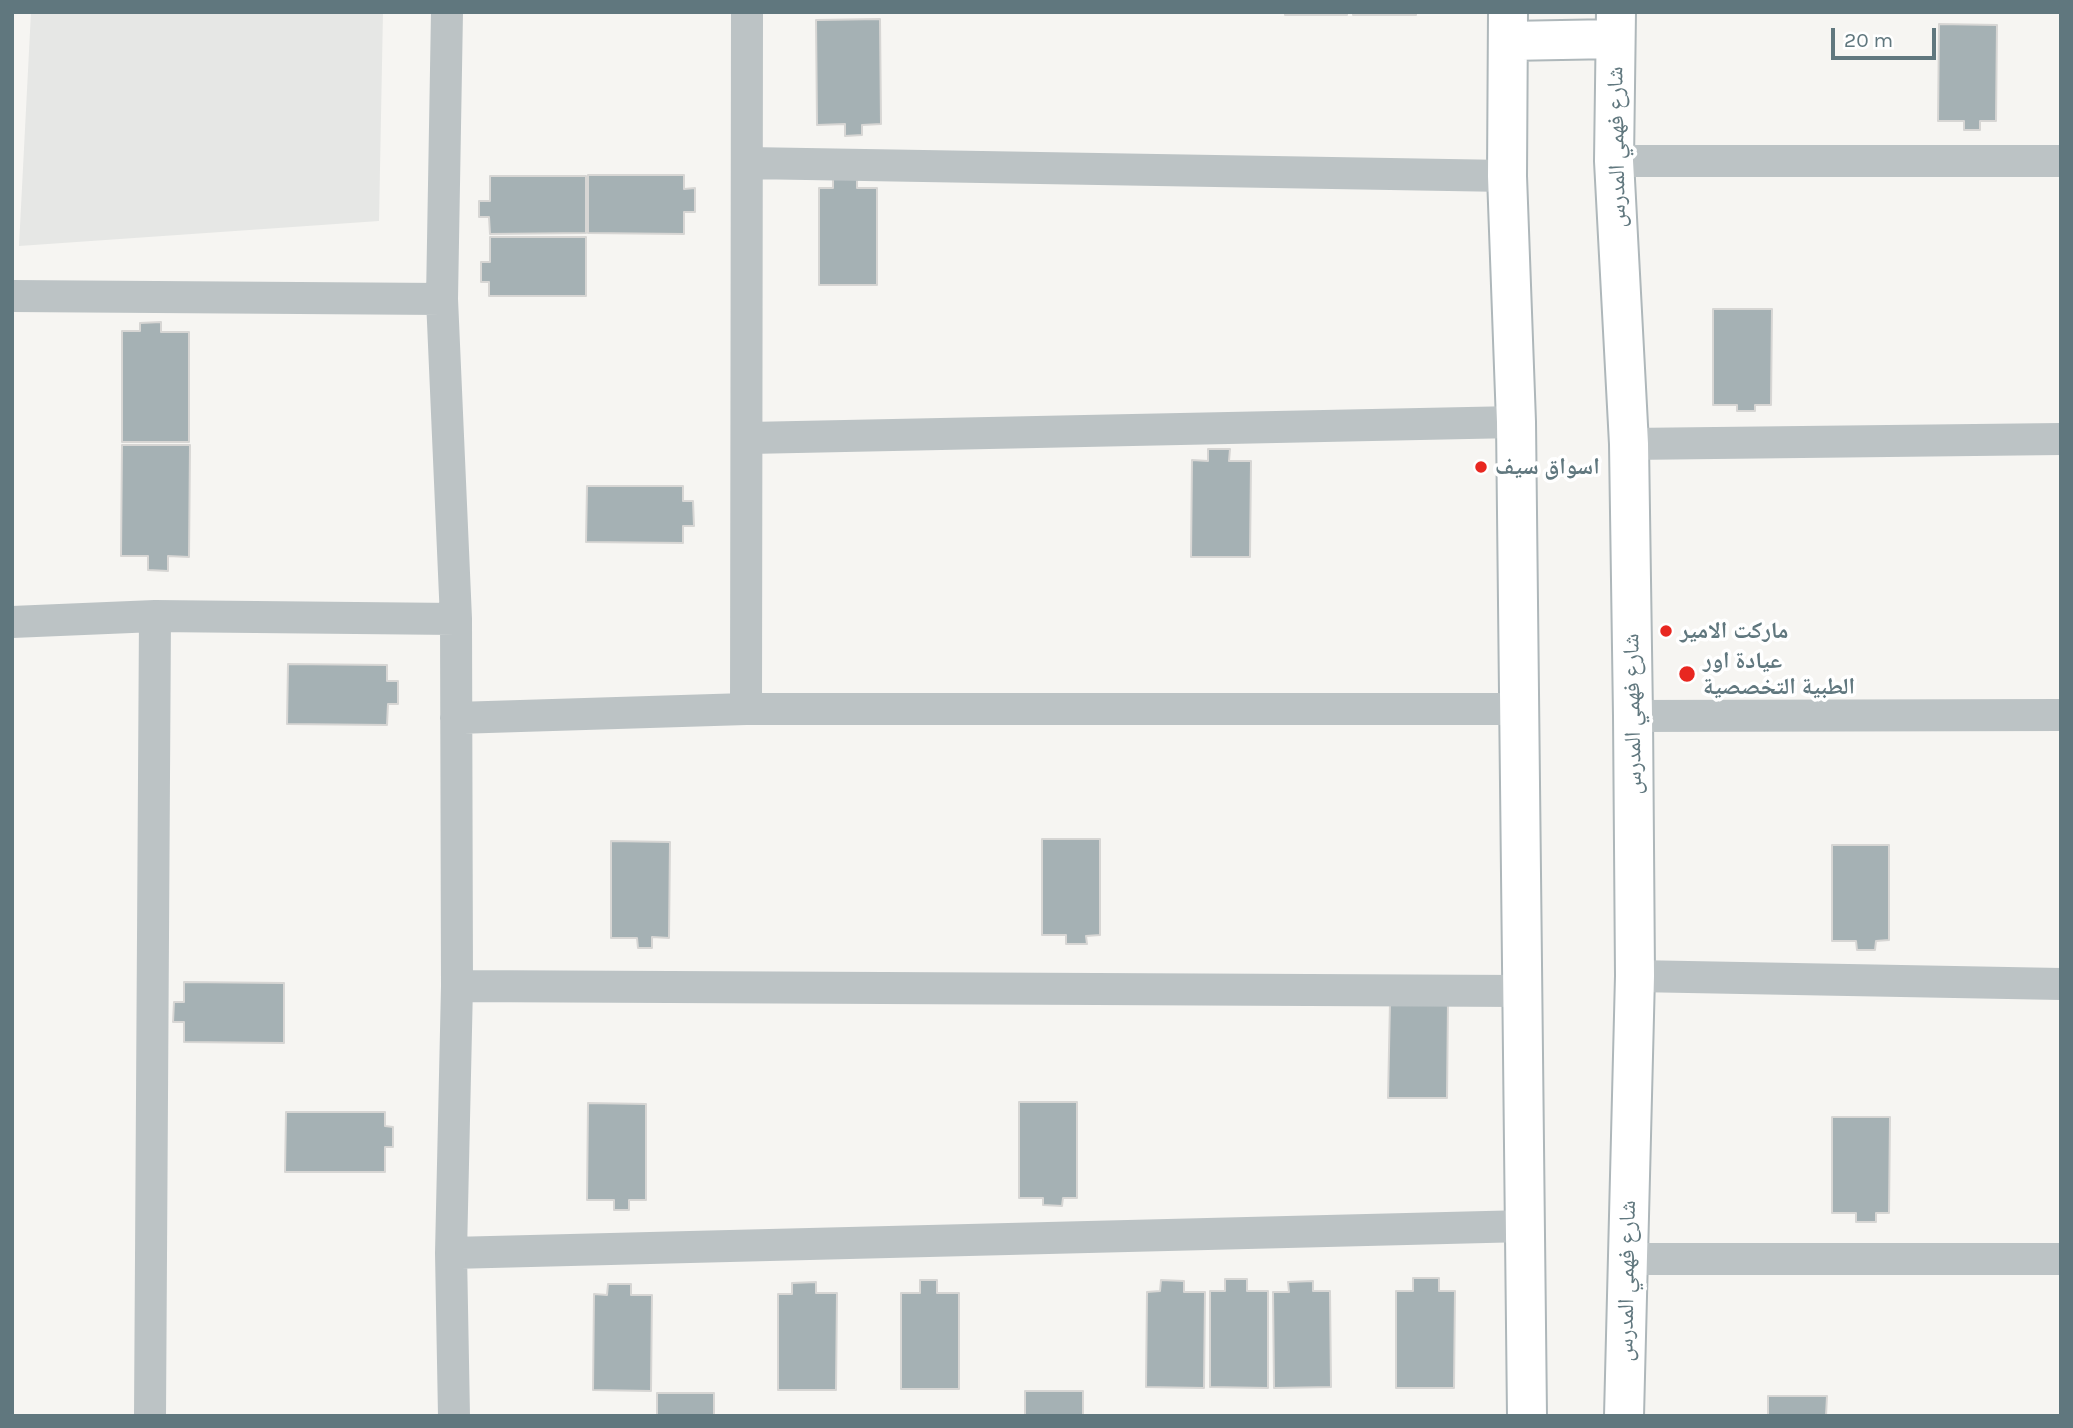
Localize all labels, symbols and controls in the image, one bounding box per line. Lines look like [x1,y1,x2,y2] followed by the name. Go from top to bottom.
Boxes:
[1835,14,1940,58] scale bar
[1844,28,1893,52] text: 20 m
[1602,66,1632,228] street label: شارع فهمي المدرس
[1495,453,1600,481] place label: اسواق سيف
[1473,459,1489,475] marker: اسواق سيف
[1680,617,1788,645] place label: ماركت الامير
[1658,623,1674,639] marker: ماركت الامير
[1618,633,1648,795] street label: شارع فهمي المدرس
[1703,647,1855,701] place label: عيادة اور الطبية التخصصية
[1677,664,1697,684] marker: عيادة اور الطبية التخصصية
[1612,1200,1642,1362] street label: شارع فهمي المدرس

